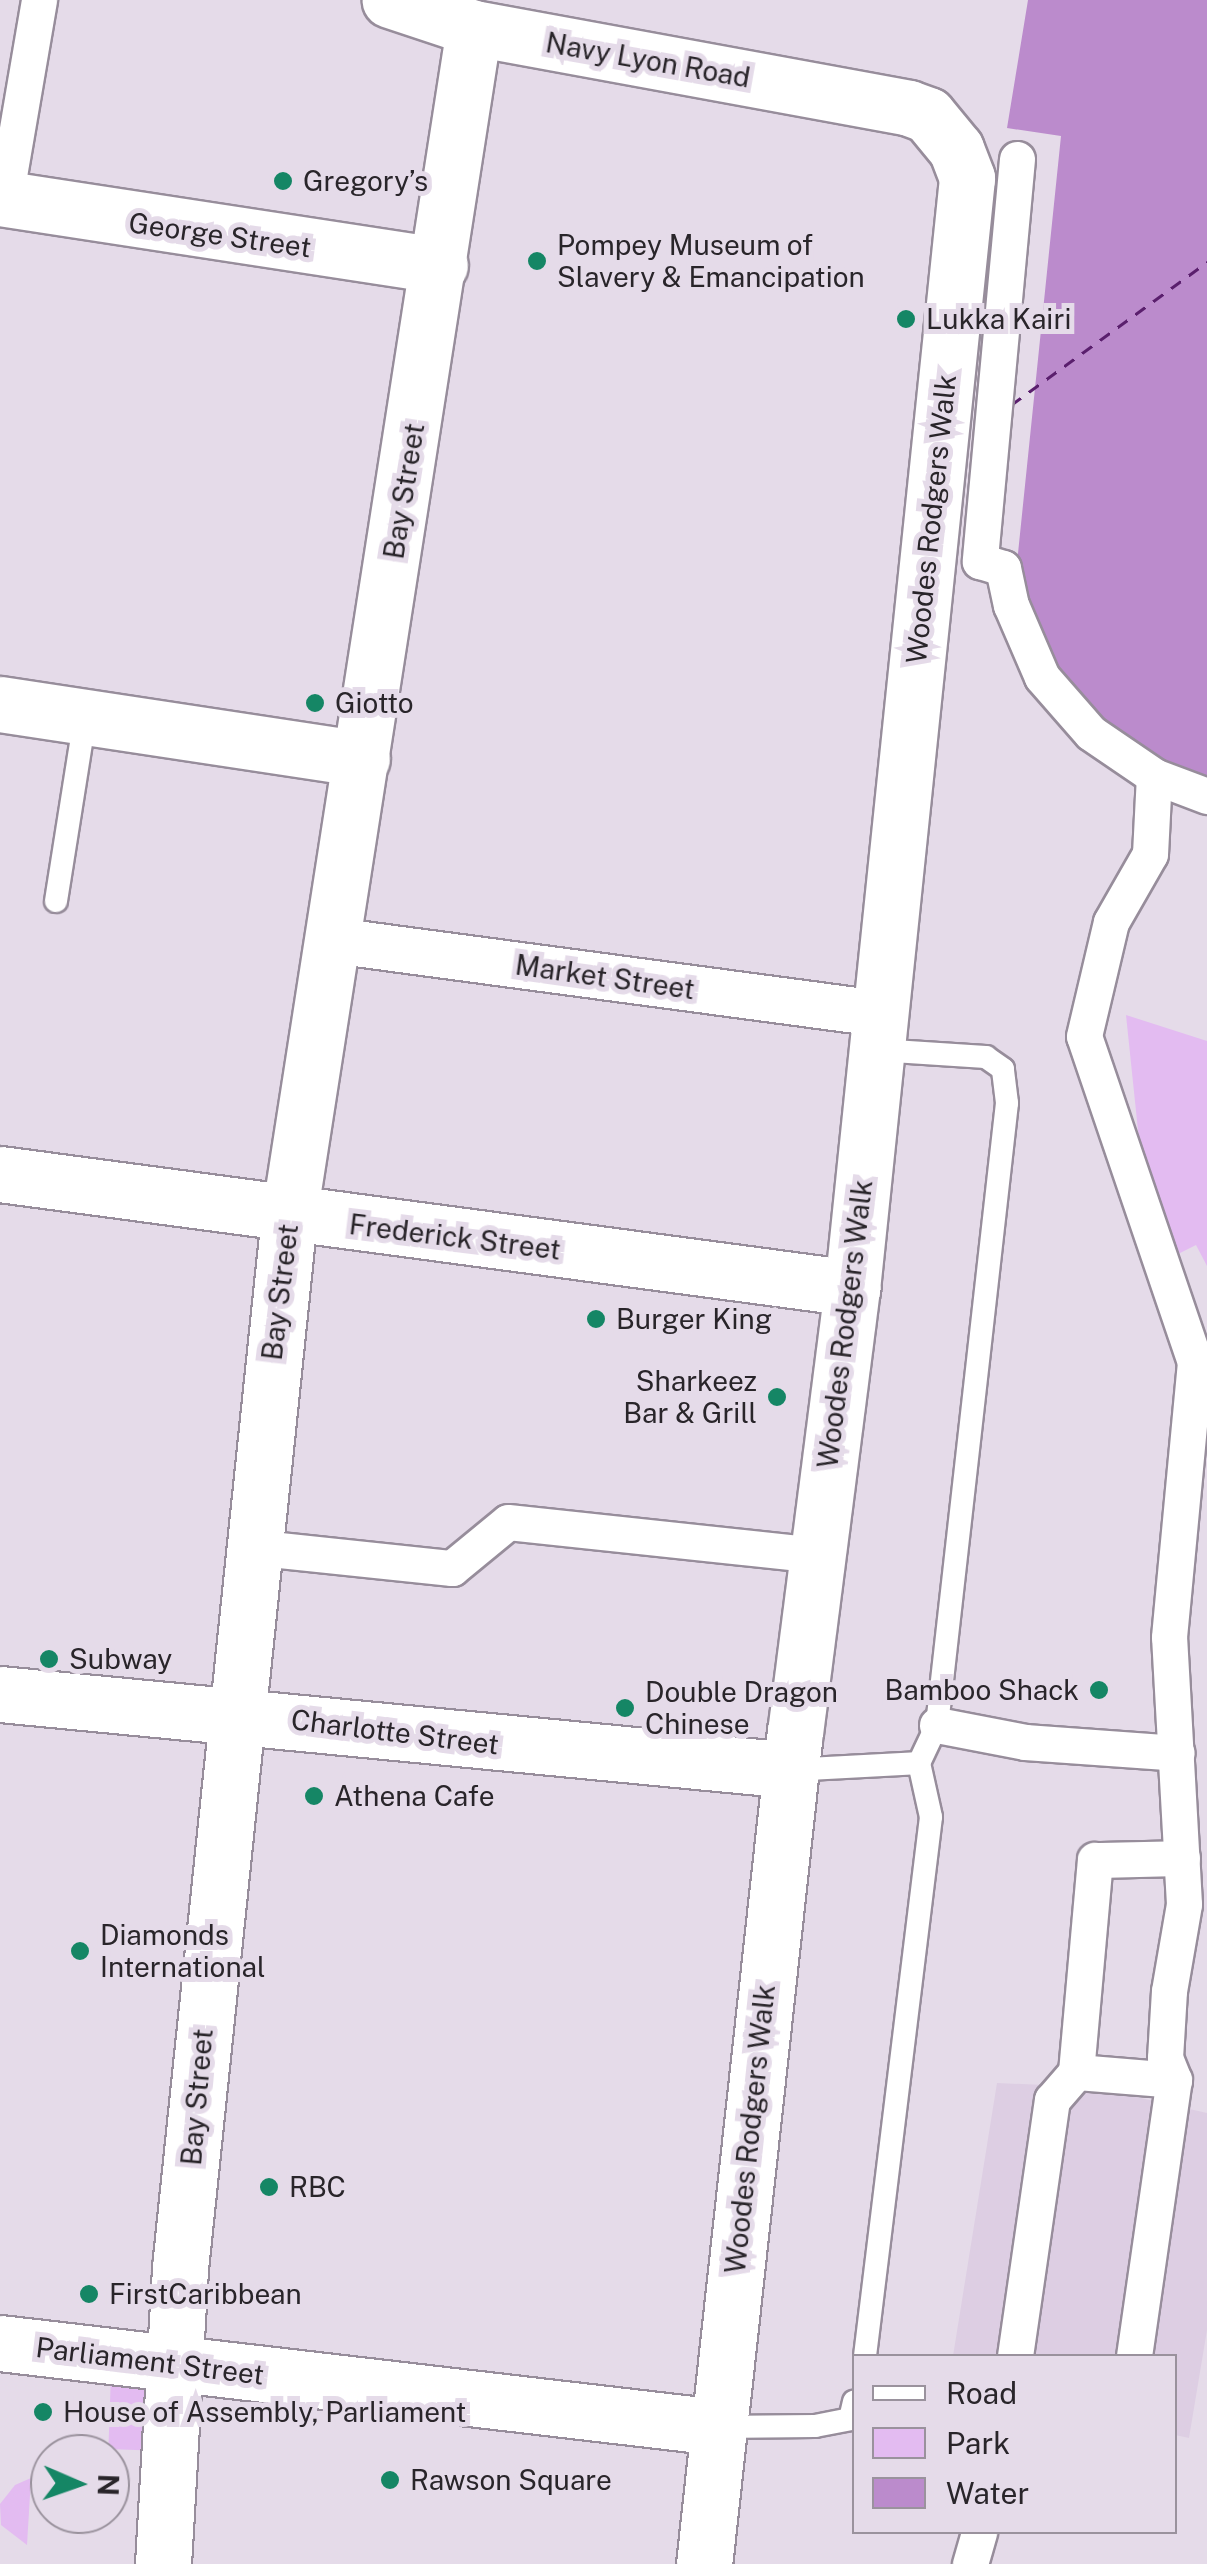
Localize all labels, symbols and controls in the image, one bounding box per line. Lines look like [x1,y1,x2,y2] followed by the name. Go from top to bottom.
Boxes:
[543,25,753,95] street label: Navy Lyon Road
[303,164,428,198] place label: Gregory’s
[272,170,294,192] marker: Gregory’s
[126,206,314,264] street label: George Street
[557,228,865,294] place label: Pompey Museum of Slavery & Emancipation
[526,250,548,272] marker: Pompey Museum of Slavery & Emancipation
[926,302,1071,336] place label: Lukka Kairi
[895,308,917,330] marker: Lukka Kairi
[899,372,963,666] street label: Woodes Rodgers Walk
[377,421,431,561] street label: Bay Street
[335,686,413,720] place label: Giotto
[304,692,326,714] marker: Giotto
[513,948,697,1006] street label: Market Street
[811,1177,879,1471] street label: Woodes Rodgers Walk
[347,1207,563,1267] street label: Frederick Street
[255,1222,305,1362] street label: Bay Street
[616,1302,772,1336] place label: Burger King
[585,1308,607,1330] marker: Burger King
[623,1364,757,1430] place label: Sharkeez Bar & Grill
[766,1386,788,1408] marker: Sharkeez Bar & Grill
[69,1642,172,1676] place label: Subway
[38,1648,60,1670] marker: Subway
[884,1673,1079,1707] place label: Bamboo Shack
[645,1675,838,1741] place label: Double Dragon Chinese
[1088,1679,1110,1701] marker: Bamboo Shack
[614,1697,636,1719] marker: Double Dragon Chinese
[289,1703,501,1761] street label: Charlotte Street
[334,1779,495,1813] place label: Athena Cafe
[303,1785,325,1807] marker: Athena Cafe
[100,1918,266,1984] place label: Diamonds International
[69,1940,91,1962] marker: Diamonds International
[718,1982,782,2276] street label: Woodes Rodgers Walk
[174,2027,220,2167] street label: Bay Street
[289,2170,346,2204] place label: RBC
[258,2176,280,2198] marker: RBC
[109,2277,302,2311] place label: FirstCaribbean
[78,2283,100,2305] marker: FirstCaribbean
[34,2330,266,2392] street label: Parliament Street
[852,2354,1177,2534] legend
[946,2375,1017,2411] text: Road
[63,2395,467,2429] place label: House of Assembly, Parliament
[32,2401,54,2423] marker: House of Assembly, Parliament
[946,2425,1010,2461] text: Park
[30,2434,130,2534] north arrow
[410,2463,612,2497] place label: Rawson Square
[379,2469,401,2491] marker: Rawson Square
[92,2473,125,2497] text: N
[946,2475,1029,2511] text: Water

